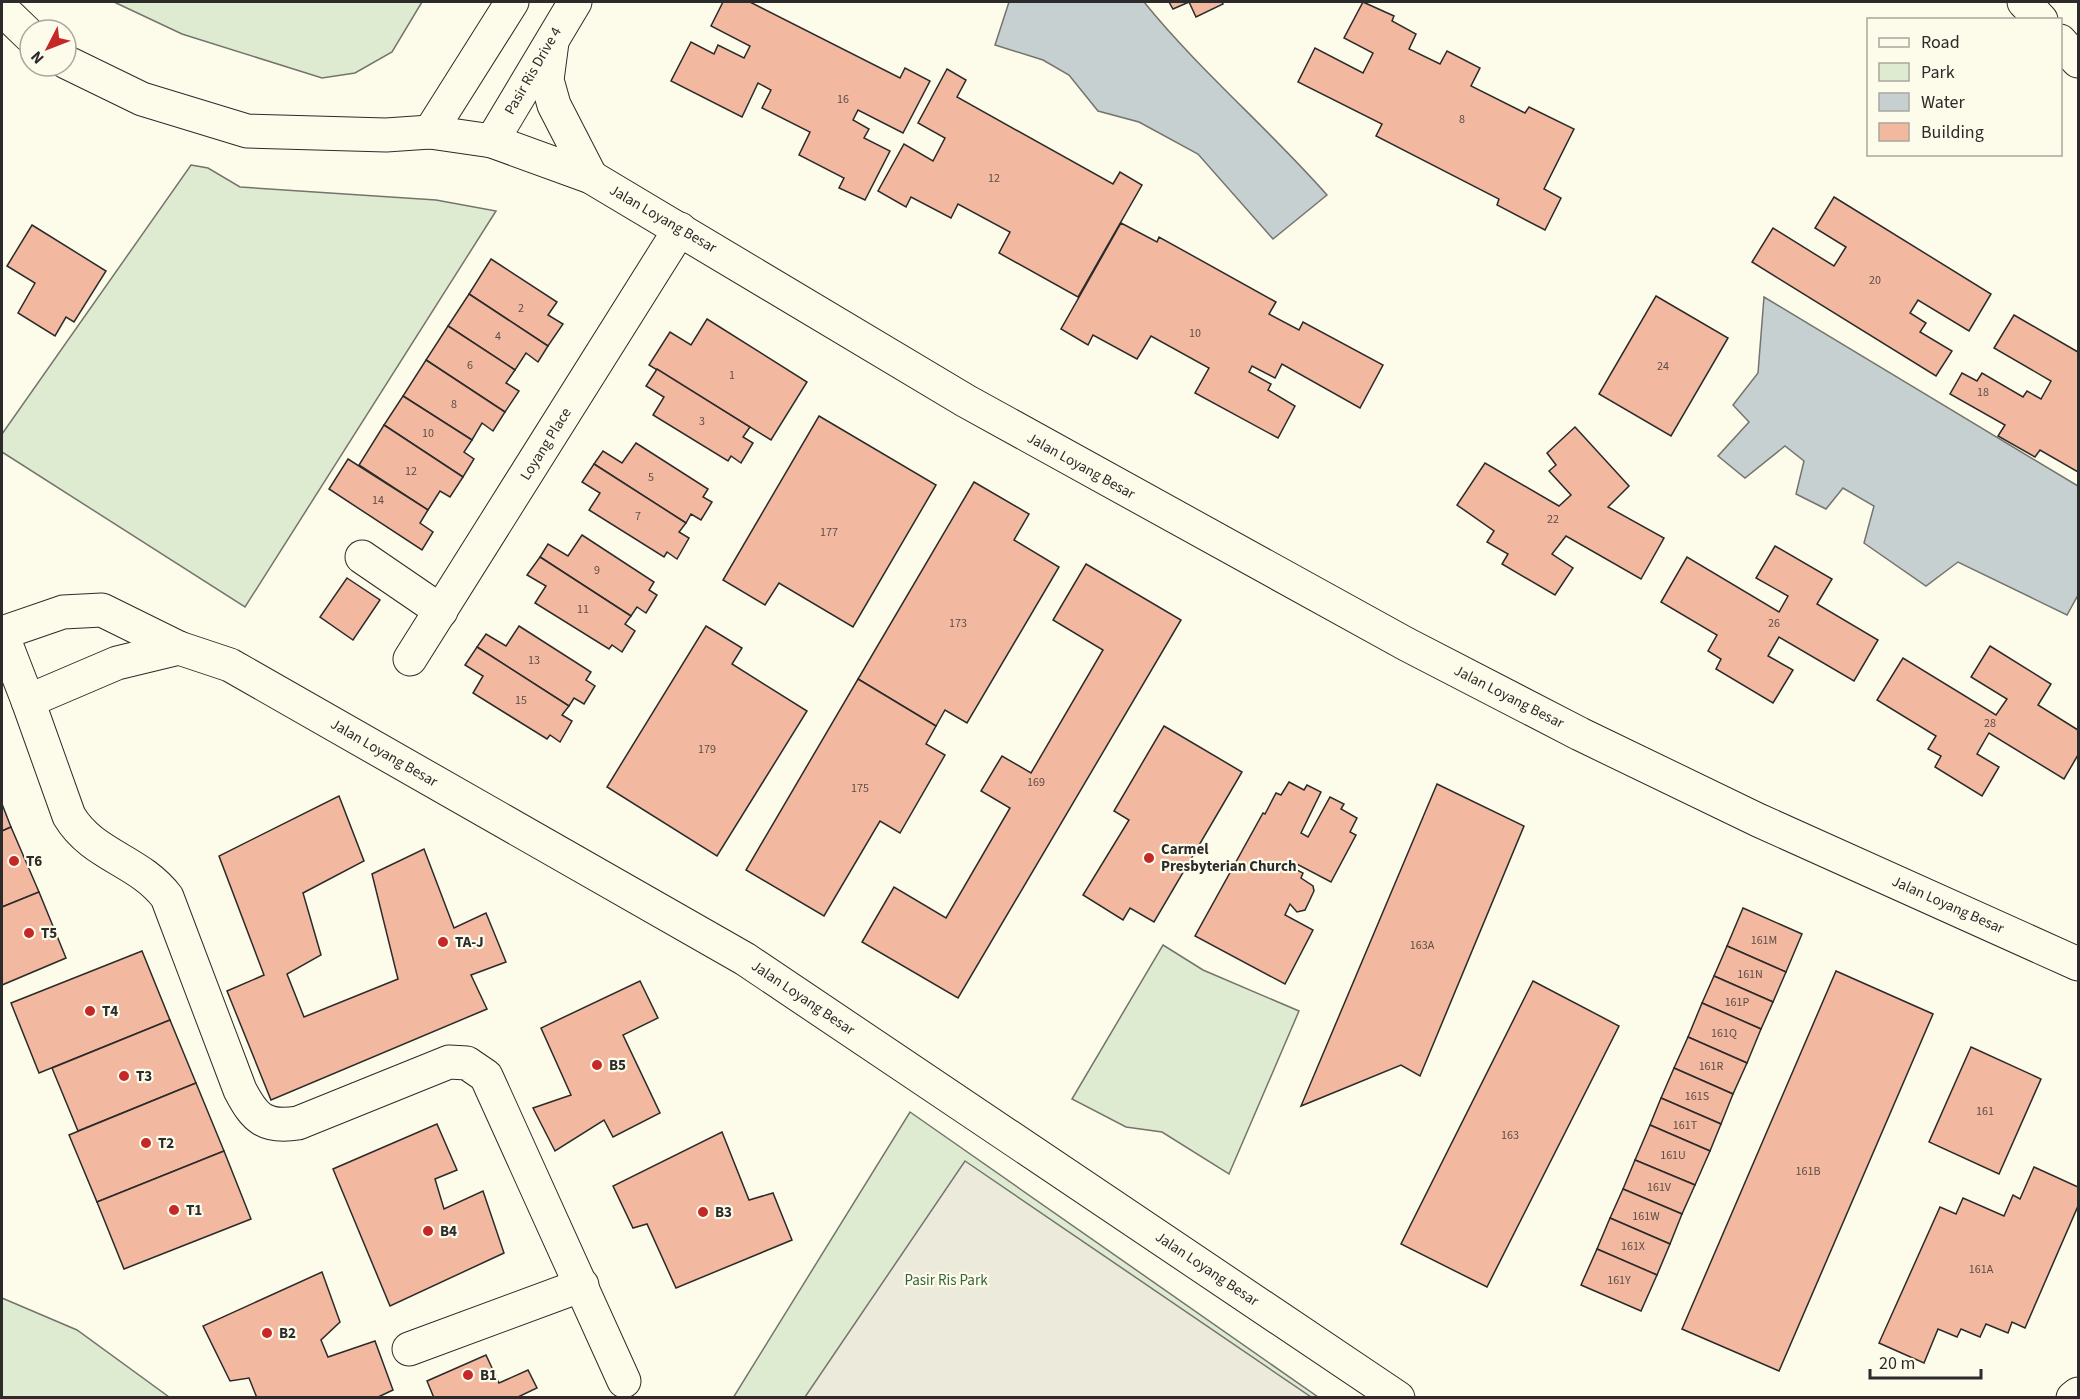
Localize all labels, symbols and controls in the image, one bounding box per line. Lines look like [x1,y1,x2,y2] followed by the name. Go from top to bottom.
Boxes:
[18,18,78,78] north arrow
[1867,18,2062,156] legend
[499,23,567,119] street label: Pasir Ris Drive 4
[1921,30,1960,55] text: Road
[26,46,49,69] text: N
[1921,60,1955,85] text: Park
[1921,90,1965,115] text: Water
[837,91,849,108] house number: 16
[1459,111,1465,128] house number: 8
[1921,120,1984,145] text: Building
[988,170,1000,187] house number: 12
[605,180,721,259] street label: Jalan Loyang Besar
[1869,272,1881,289] house number: 20
[518,300,524,317] house number: 2
[1189,325,1201,342] house number: 10
[495,328,501,345] house number: 4
[467,357,473,374] house number: 6
[1657,358,1669,375] house number: 24
[729,367,735,384] house number: 1
[1977,384,1989,401] house number: 18
[451,396,457,413] house number: 8
[515,404,577,484] street label: Loyang Place
[699,413,705,430] house number: 3
[422,425,434,442] house number: 10
[1023,428,1140,505] street label: Jalan Loyang Besar
[405,463,417,480] house number: 12
[648,469,654,486] house number: 5
[372,492,384,509] house number: 14
[635,508,641,525] house number: 7
[1547,511,1559,528] house number: 22
[820,524,838,541] house number: 177
[594,562,600,579] house number: 9
[577,601,589,618] house number: 11
[949,615,967,632] house number: 173
[1768,615,1780,632] house number: 26
[528,652,540,669] house number: 13
[1450,660,1568,734] street label: Jalan Loyang Besar
[515,692,527,709] house number: 15
[326,714,442,793] street label: Jalan Loyang Besar
[1984,715,1996,732] house number: 28
[698,741,716,758] house number: 179
[1027,774,1045,791] house number: 169
[851,780,869,797] house number: 175
[1161,839,1297,877] place label: Carmel Presbyterian Church
[26,851,42,872] place label: T6
[1142,851,1156,865] marker: Carmel Presbyterian Church
[7,854,21,868] marker: T6
[1889,871,2008,939] street label: Jalan Loyang Besar
[41,923,57,944] place label: T5
[22,926,36,940] marker: T5
[455,932,484,953] place label: TA-J
[1751,932,1777,949] house number: 161M
[436,935,450,949] marker: TA-J
[1410,937,1435,954] house number: 163A
[747,955,860,1041] street label: Jalan Loyang Besar
[1737,966,1763,983] house number: 161N
[1725,994,1750,1011] house number: 161P
[102,1001,118,1022] place label: T4
[83,1004,97,1018] marker: T4
[1711,1025,1737,1042] house number: 161Q
[609,1055,626,1076] place label: B5
[590,1058,604,1072] marker: B5
[1699,1058,1724,1075] house number: 161R
[136,1066,152,1087] place label: T3
[117,1069,131,1083] marker: T3
[1685,1088,1709,1105] house number: 161S
[1976,1103,1994,1120] house number: 161
[1673,1117,1698,1134] house number: 161T
[1501,1127,1519,1144] house number: 163
[158,1133,174,1154] place label: T2
[139,1136,153,1150] marker: T2
[1660,1147,1686,1164] house number: 161U
[1796,1163,1820,1180] house number: 161B
[1647,1179,1672,1196] house number: 161V
[186,1200,202,1221] place label: T1
[715,1202,732,1223] place label: B3
[167,1203,181,1217] marker: T1
[696,1205,710,1219] marker: B3
[1632,1208,1660,1225] house number: 161W
[440,1221,457,1242] place label: B4
[421,1224,435,1238] marker: B4
[1151,1226,1264,1312] street label: Jalan Loyang Besar
[1621,1238,1645,1255] house number: 161X
[1969,1261,1994,1278] house number: 161A
[904,1270,988,1291] park label: Pasir Ris Park
[1607,1272,1631,1289] house number: 161Y
[279,1323,296,1344] place label: B2
[260,1326,274,1340] marker: B2
[1870,1342,1981,1380] scale bar
[1879,1351,1915,1376] text: 20 m
[480,1365,497,1386] place label: B1
[461,1368,475,1382] marker: B1

